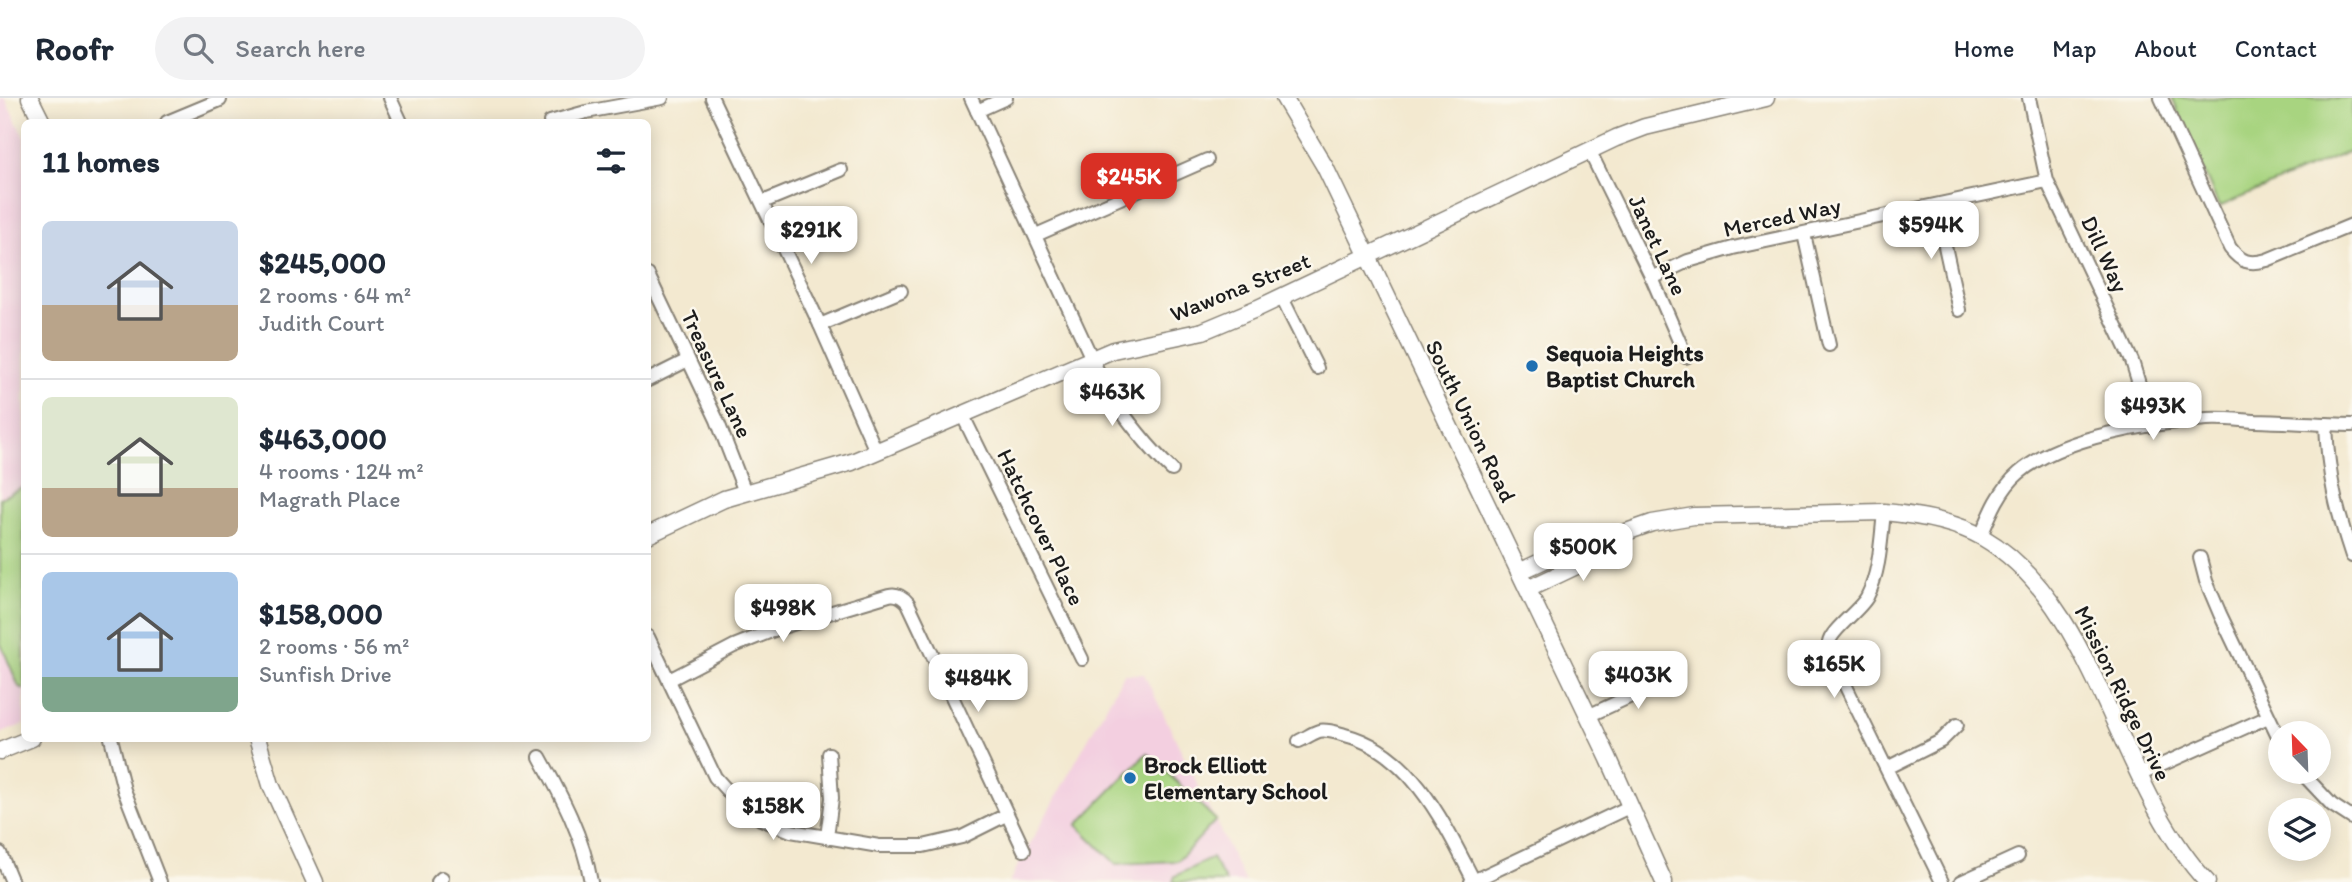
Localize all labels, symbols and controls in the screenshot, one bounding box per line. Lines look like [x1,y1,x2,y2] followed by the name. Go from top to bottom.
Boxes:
[155,17,645,80] search box
[35,29,113,68] text: Roofr
[179,29,217,67] icon: search
[235,32,366,64] text: Search here
[1954,34,2014,63] text: Home
[2052,34,2096,63] text: Map
[2134,34,2197,63] text: About
[2235,34,2317,63] text: Contact
[592,142,630,180] icon: filters
[42,143,160,180] text: 11 homes
[1080,153,1178,213] pin: $245K
[1097,162,1161,190] text: $245K
[1622,190,1694,300] street label: Janet Lane
[1721,191,1844,243] street label: Merced Way
[1882,202,1980,261] pin: $594K
[762,206,860,266] pin: $291K
[1899,210,1963,238] text: $594K
[2075,211,2135,297] street label: Dill Way
[780,215,842,243] text: $291K
[259,244,386,281] text: $245,000
[1166,246,1315,328] street label: Wawona Street
[98,249,182,333] icon: home
[259,281,411,309] text: 2 rooms · 64 m²
[675,306,759,442] street label: Treasure Lane
[259,309,384,337] text: Judith Court
[1420,335,1522,507] street label: South Union Road
[1546,339,1704,393] place label: Sequoia Heights Baptist Church
[1524,358,1540,374] marker: Sequoia Heights Baptist Church
[1063,368,1161,428] pin: $463K
[1080,377,1144,405] text: $463K
[2104,382,2202,442] pin: $493K
[2121,391,2185,419] text: $493K
[259,420,387,457] text: $463,000
[98,425,182,509] icon: home
[991,444,1091,610] street label: Hatchcover Place
[259,457,424,485] text: 4 rooms · 124 m²
[259,485,400,513] text: Magrath Place
[1534,524,1632,583] pin: $500K
[1550,532,1616,560] text: $500K
[734,584,832,644] pin: $498K
[751,593,815,621] text: $498K
[259,595,383,632] text: $158,000
[98,600,182,684] icon: home
[2068,601,2178,785] street label: Mission Ridge Drive
[259,632,410,660] text: 2 rooms · 56 m²
[1785,640,1883,700] pin: $165K
[1803,649,1865,677] text: $165K
[1589,652,1687,711] pin: $403K
[929,654,1027,714] pin: $484K
[259,660,392,688] text: Sunfish Drive
[1605,660,1671,688] text: $403K
[945,663,1011,691] text: $484K
[2268,721,2331,784] north arrow
[2268,721,2331,861] map controls
[1144,751,1328,805] place label: Brock Elliott Elementary School
[1122,770,1138,786] marker: Brock Elliott Elementary School
[724,782,822,842] pin: $158K
[742,791,804,819] text: $158K
[2268,798,2331,861] button: layers

